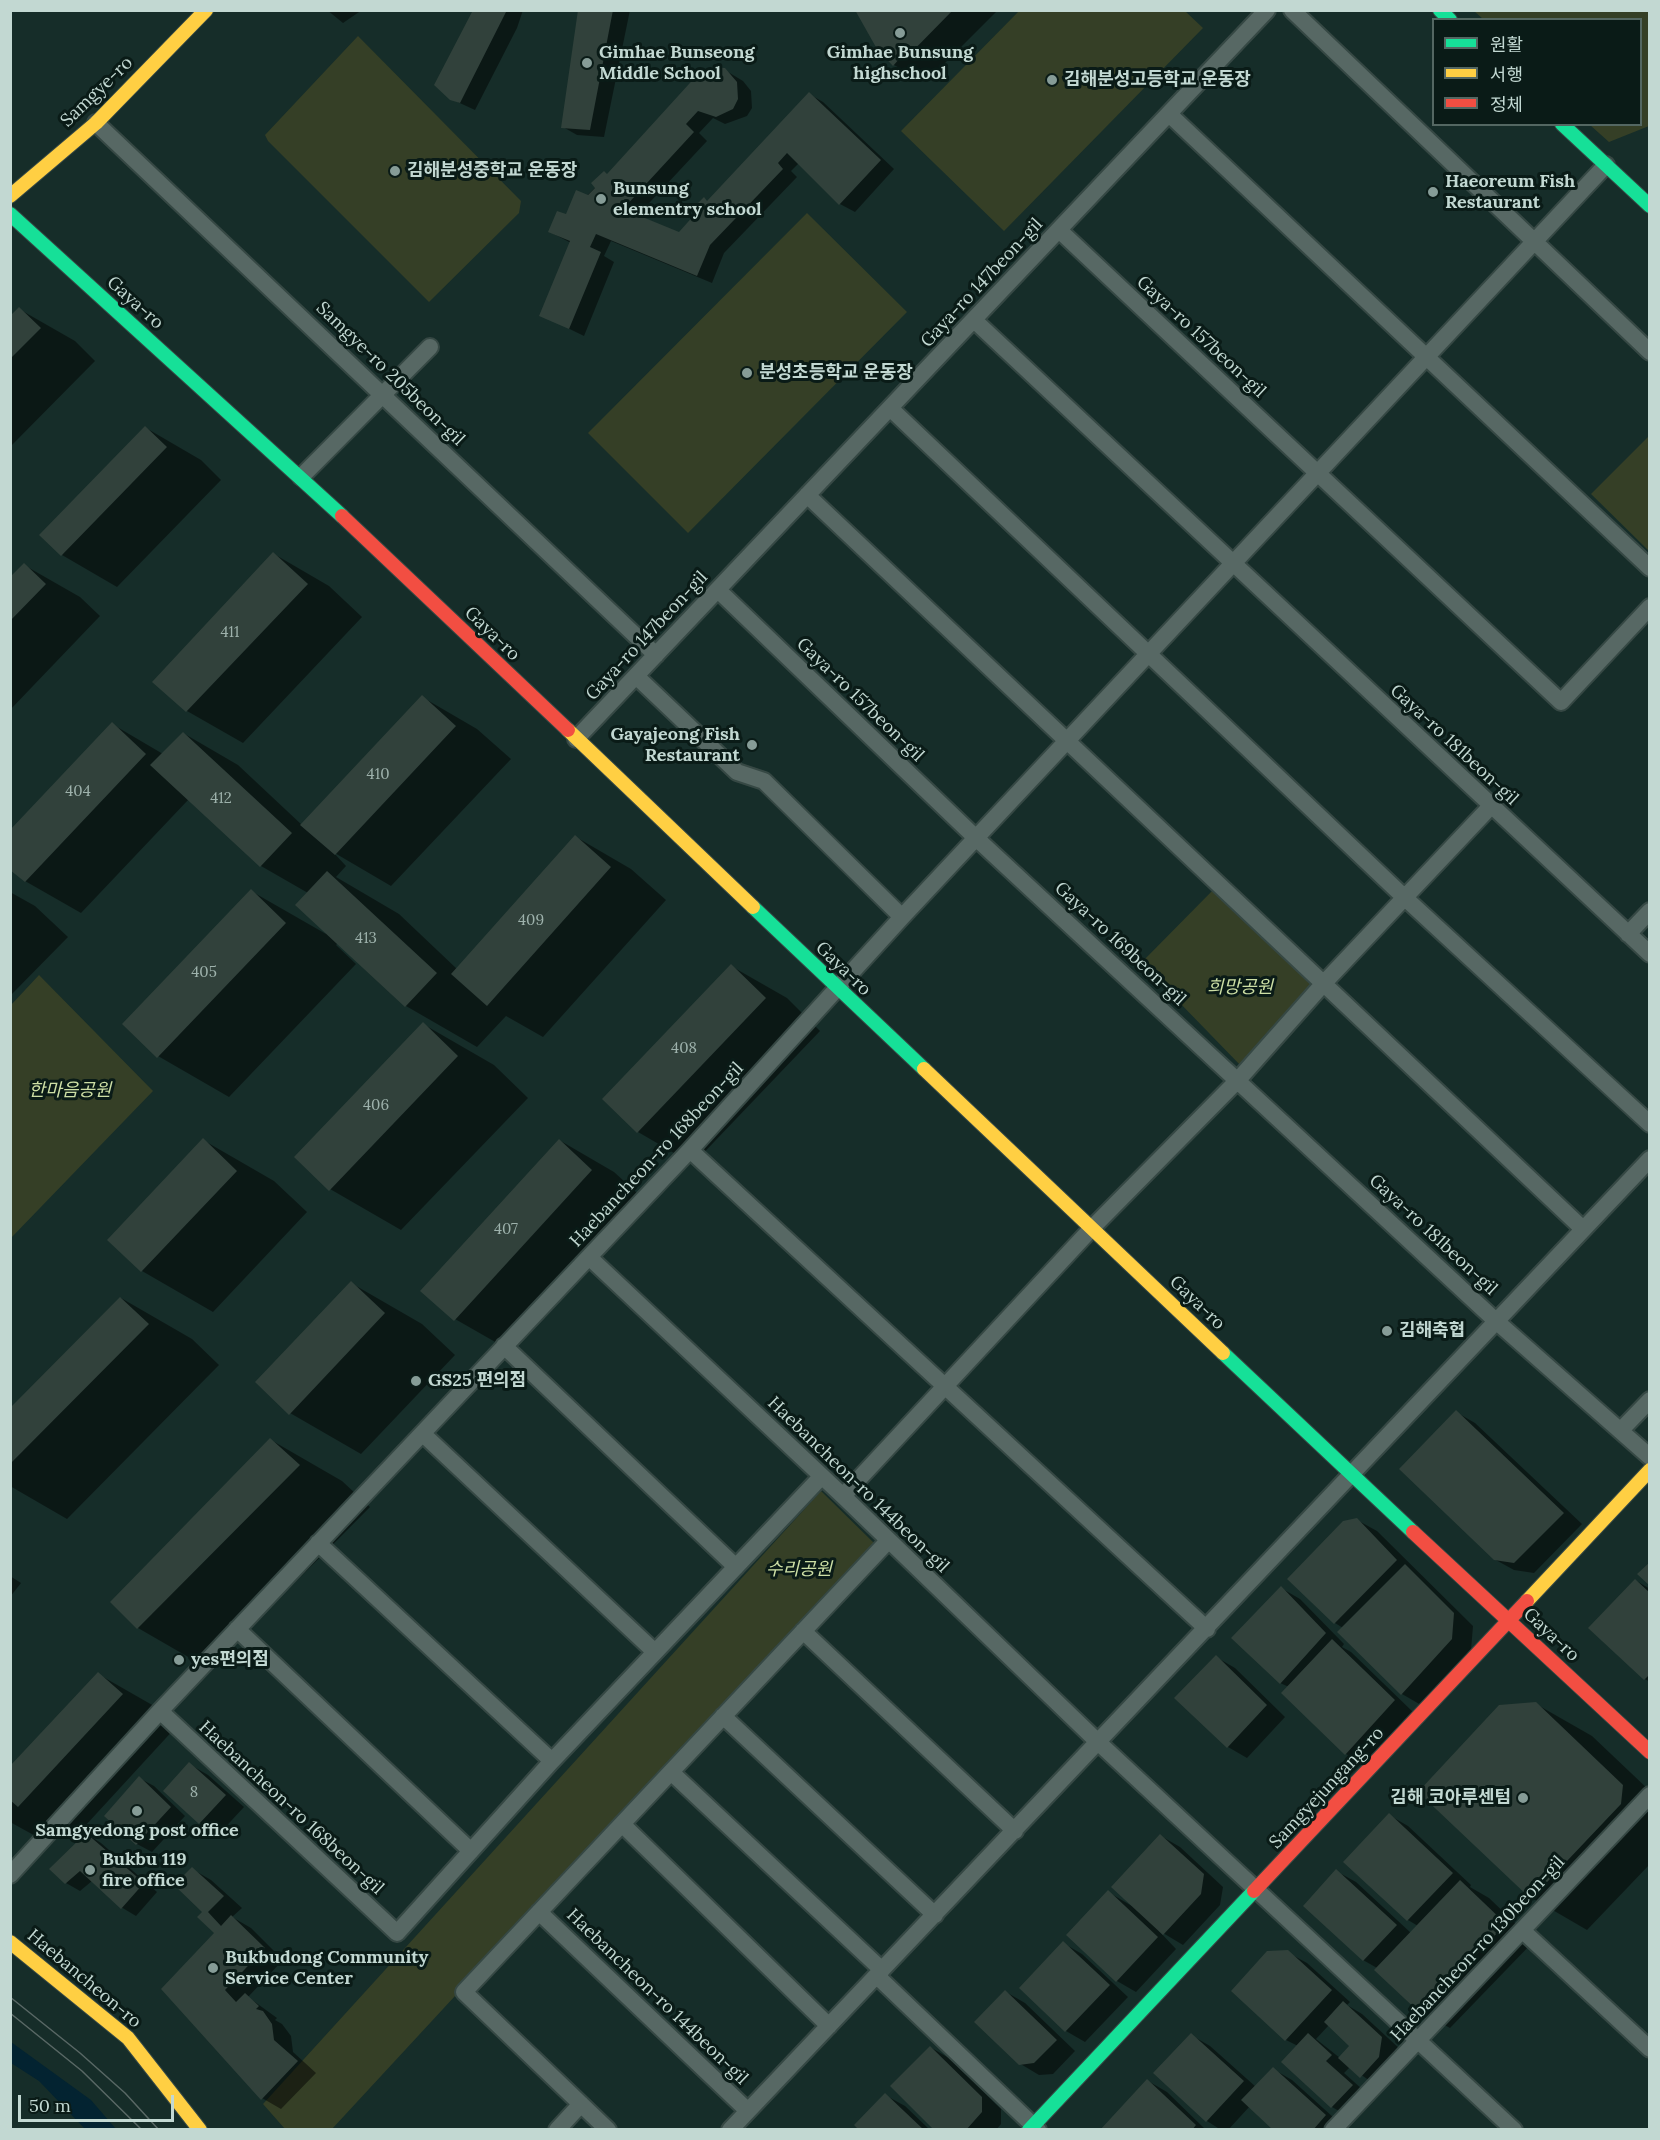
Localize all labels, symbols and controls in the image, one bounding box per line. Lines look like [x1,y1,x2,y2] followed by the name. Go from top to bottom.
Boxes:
[1432,18,1642,126] legend
[893,26,907,40] marker: Gimhae Bunsung highschool
[1490,33,1523,56] text: 원활
[599,42,754,84] place label: Gimhae Bunseong Middle School
[827,42,973,84] place label: Gimhae Bunsung highschool
[56,52,138,132] street label: Samgye-ro
[580,56,594,70] marker: Gimhae Bunseong Middle School
[1490,63,1523,86] text: 서행
[1064,69,1251,91] place label: 김해분성고등학교 운동장
[1045,73,1059,87] marker: 김해분성고등학교 운동장
[1490,93,1523,116] text: 정체
[407,160,577,182] place label: 김해분성중학교 운동장
[388,164,402,178] marker: 김해분성중학교 운동장
[1445,171,1575,213] place label: Haeoreum Fish Restaurant
[613,178,762,220] place label: Bunsung elementry school
[1426,185,1440,199] marker: Haeoreum Fish Restaurant
[594,192,608,206] marker: Bunsung elementry school
[917,214,1047,352] street label: Gaya-ro 147beon-gil
[102,272,168,334] street label: Gaya-ro
[1132,272,1270,402] street label: Gaya-ro 157beon-gil
[311,297,469,451] street label: Samgye-ro 205beon-gil
[759,362,913,384] place label: 분성초등학교 운동장
[740,366,754,380] marker: 분성초등학교 운동장
[582,567,712,705] street label: Gaya-ro 147beon-gil
[460,602,524,666] street label: Gaya-ro
[220,624,240,642] house number: 411
[792,634,928,766] street label: Gaya-ro 157beon-gil
[1385,680,1523,810] street label: Gaya-ro 181beon-gil
[611,724,740,766] place label: Gayajeong Fish Restaurant
[745,738,759,752] marker: Gayajeong Fish Restaurant
[367,766,389,784] house number: 410
[65,783,91,801] house number: 404
[210,790,232,808] house number: 412
[1050,878,1190,1010] street label: Gaya-ro 169beon-gil
[518,912,544,930] house number: 409
[355,930,377,948] house number: 413
[811,937,875,1001] street label: Gaya-ro
[191,964,217,982] house number: 405
[1207,977,1273,999] park label: 희망공원
[671,1040,697,1058] house number: 408
[566,1058,748,1252] street label: Haebancheon-ro 168beon-gil
[29,1080,111,1102] park label: 한마음공원
[363,1097,389,1115] house number: 406
[1364,1170,1502,1300] street label: Gaya-ro 181beon-gil
[494,1221,518,1239] house number: 407
[1165,1271,1229,1335] street label: Gaya-ro
[1399,1320,1465,1342] place label: 김해축협
[1380,1324,1394,1338] marker: 김해축협
[428,1370,526,1392] place label: GS25 편의점
[409,1374,423,1388] marker: GS25 편의점
[763,1393,953,1577] street label: Haebancheon-ro 144beon-gil
[766,1559,832,1581] park label: 수리공원
[1519,1604,1583,1666] street label: Gaya-ro
[191,1649,269,1671] place label: yes편의점
[172,1653,186,1667] marker: yes편의점
[194,1717,388,1899] street label: Haebancheon-ro 168beon-gil
[1265,1723,1389,1853] street label: Samgyejungang-ro
[190,1784,198,1802] house number: 8
[1390,1787,1511,1809] place label: 김해 코아루센텀
[1516,1791,1530,1805] marker: 김해 코아루센텀
[130,1804,144,1818] marker: Samgyedong post office
[35,1820,239,1842] place label: Samgyedong post office
[102,1849,187,1892] place label: Bukbu 119 fire office
[1386,1852,1570,2046] street label: Haebancheon-ro 130beon-gil
[83,1863,97,1877] marker: Bukbu 119 fire office
[562,1905,752,2089] street label: Haebancheon-ro 144beon-gil
[23,1925,145,2033] street label: Haebancheon-ro
[225,1947,429,1990] place label: Bukbudong Community Service Center
[206,1961,220,1975] marker: Bukbudong Community Service Center
[21,2083,177,2121] scale bar
[29,2094,71,2117] text: 50 m

